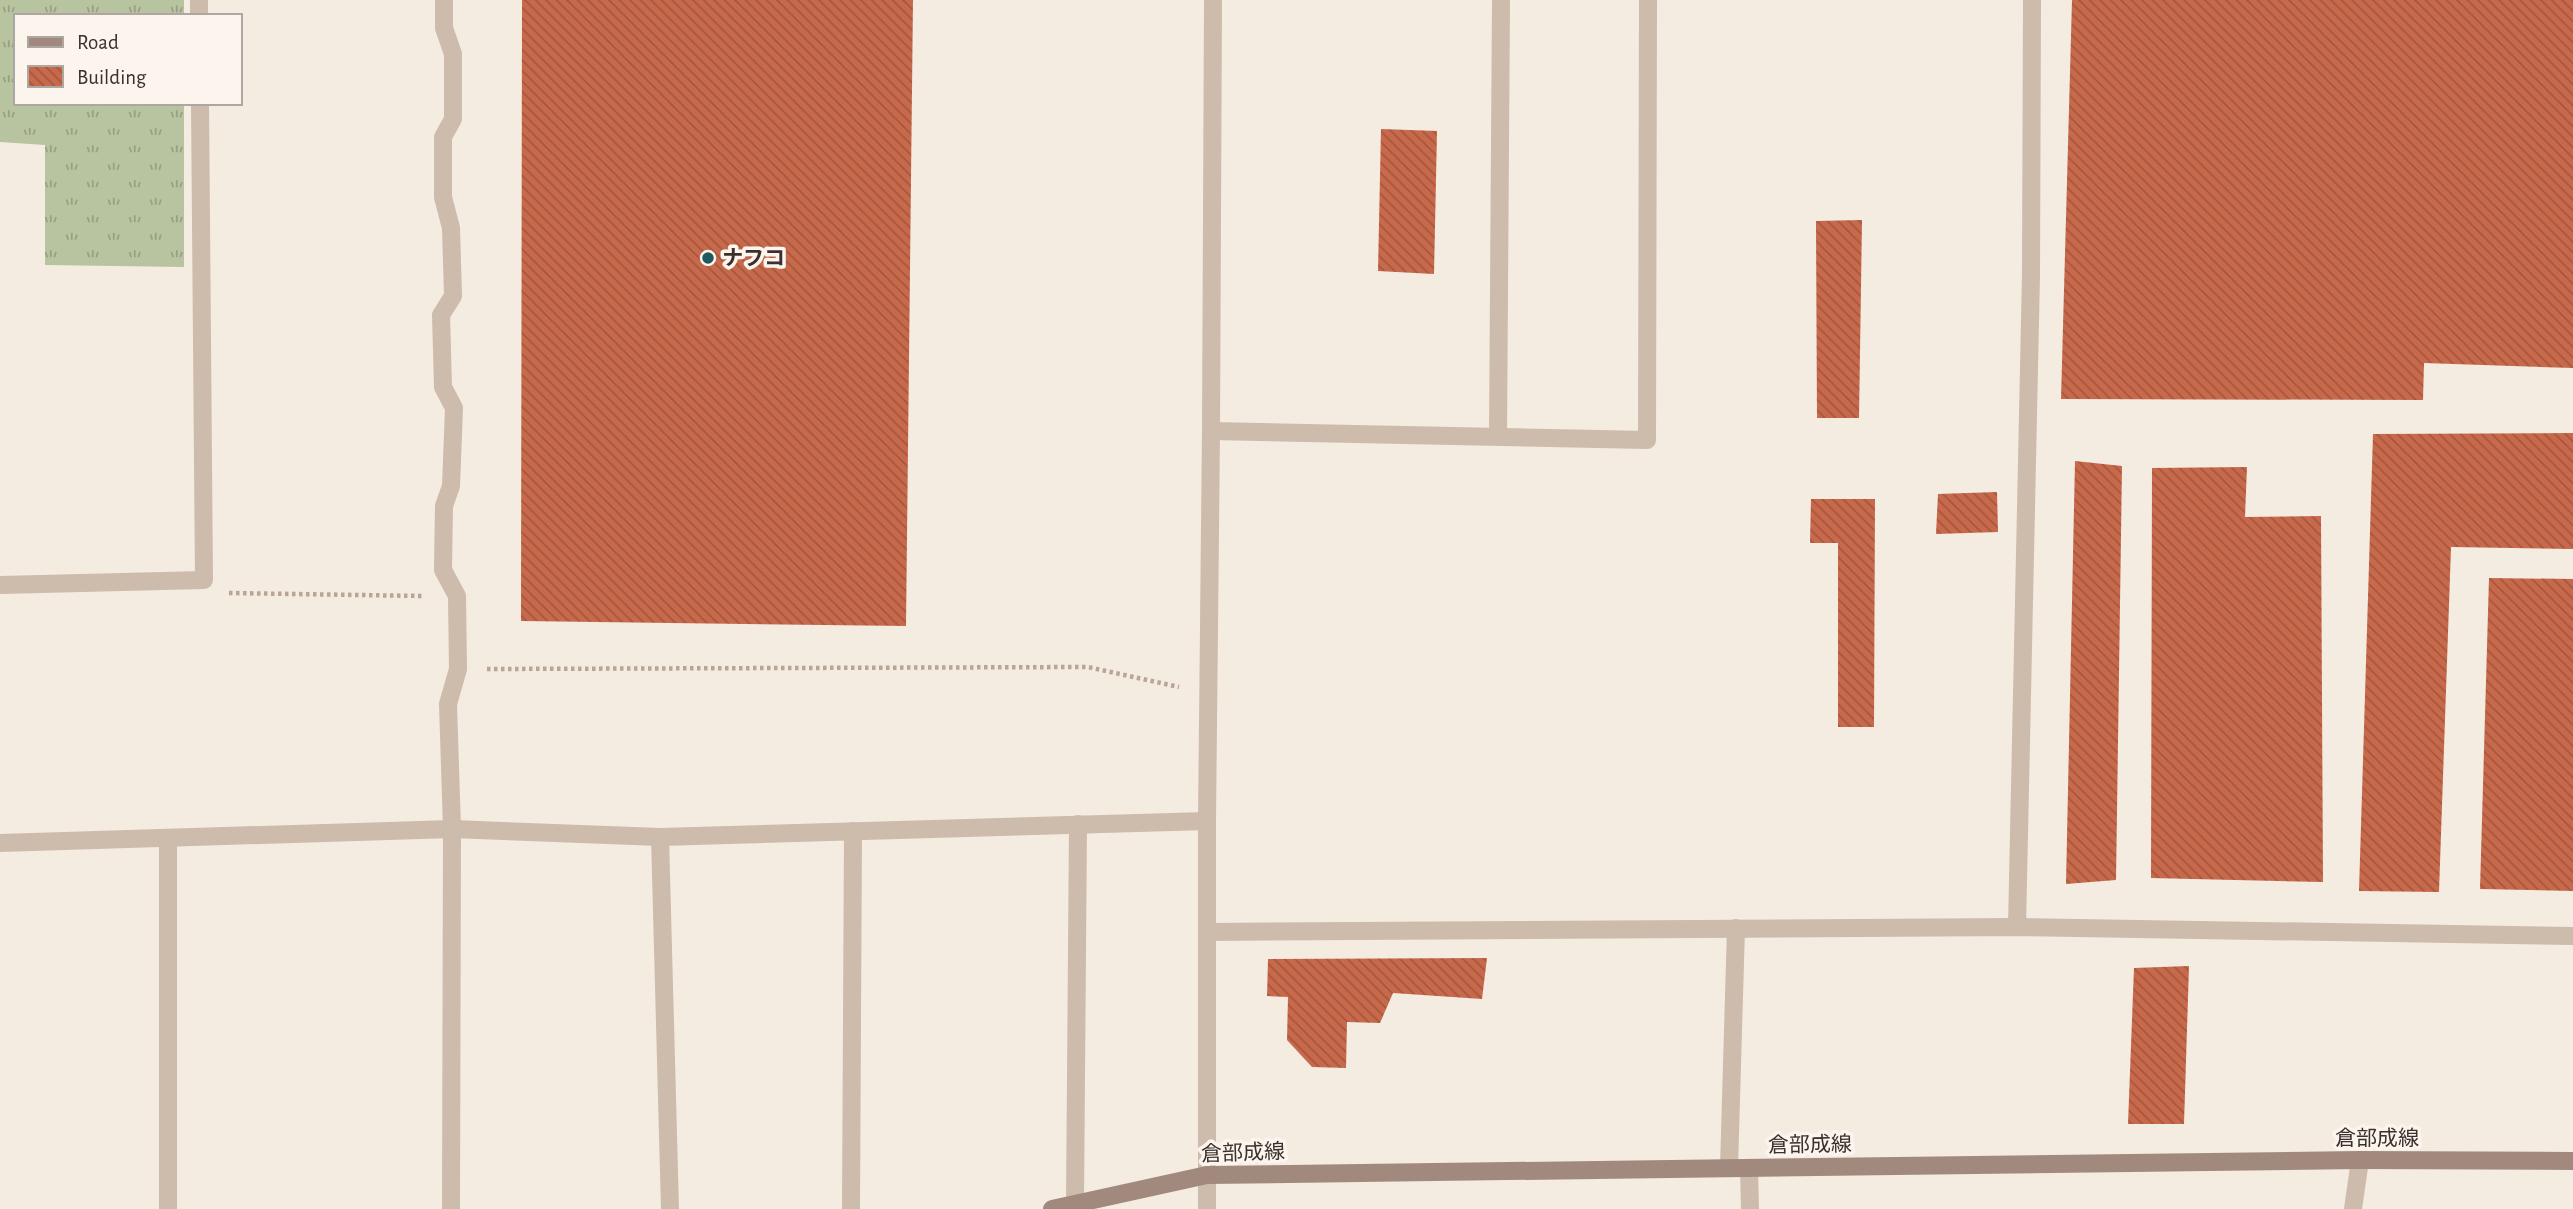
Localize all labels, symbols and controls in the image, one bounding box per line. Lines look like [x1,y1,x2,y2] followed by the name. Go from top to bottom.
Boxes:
[14,14,242,105] legend
[77,32,119,53] text: Road
[77,67,147,88] text: Building
[722,248,785,269] place label: ナフコ
[700,250,716,266] marker: ナフコ
[2335,1127,2419,1149] street label: 倉部成線
[1768,1133,1852,1156] street label: 倉部成線
[1201,1140,1285,1165] street label: 倉部成線

